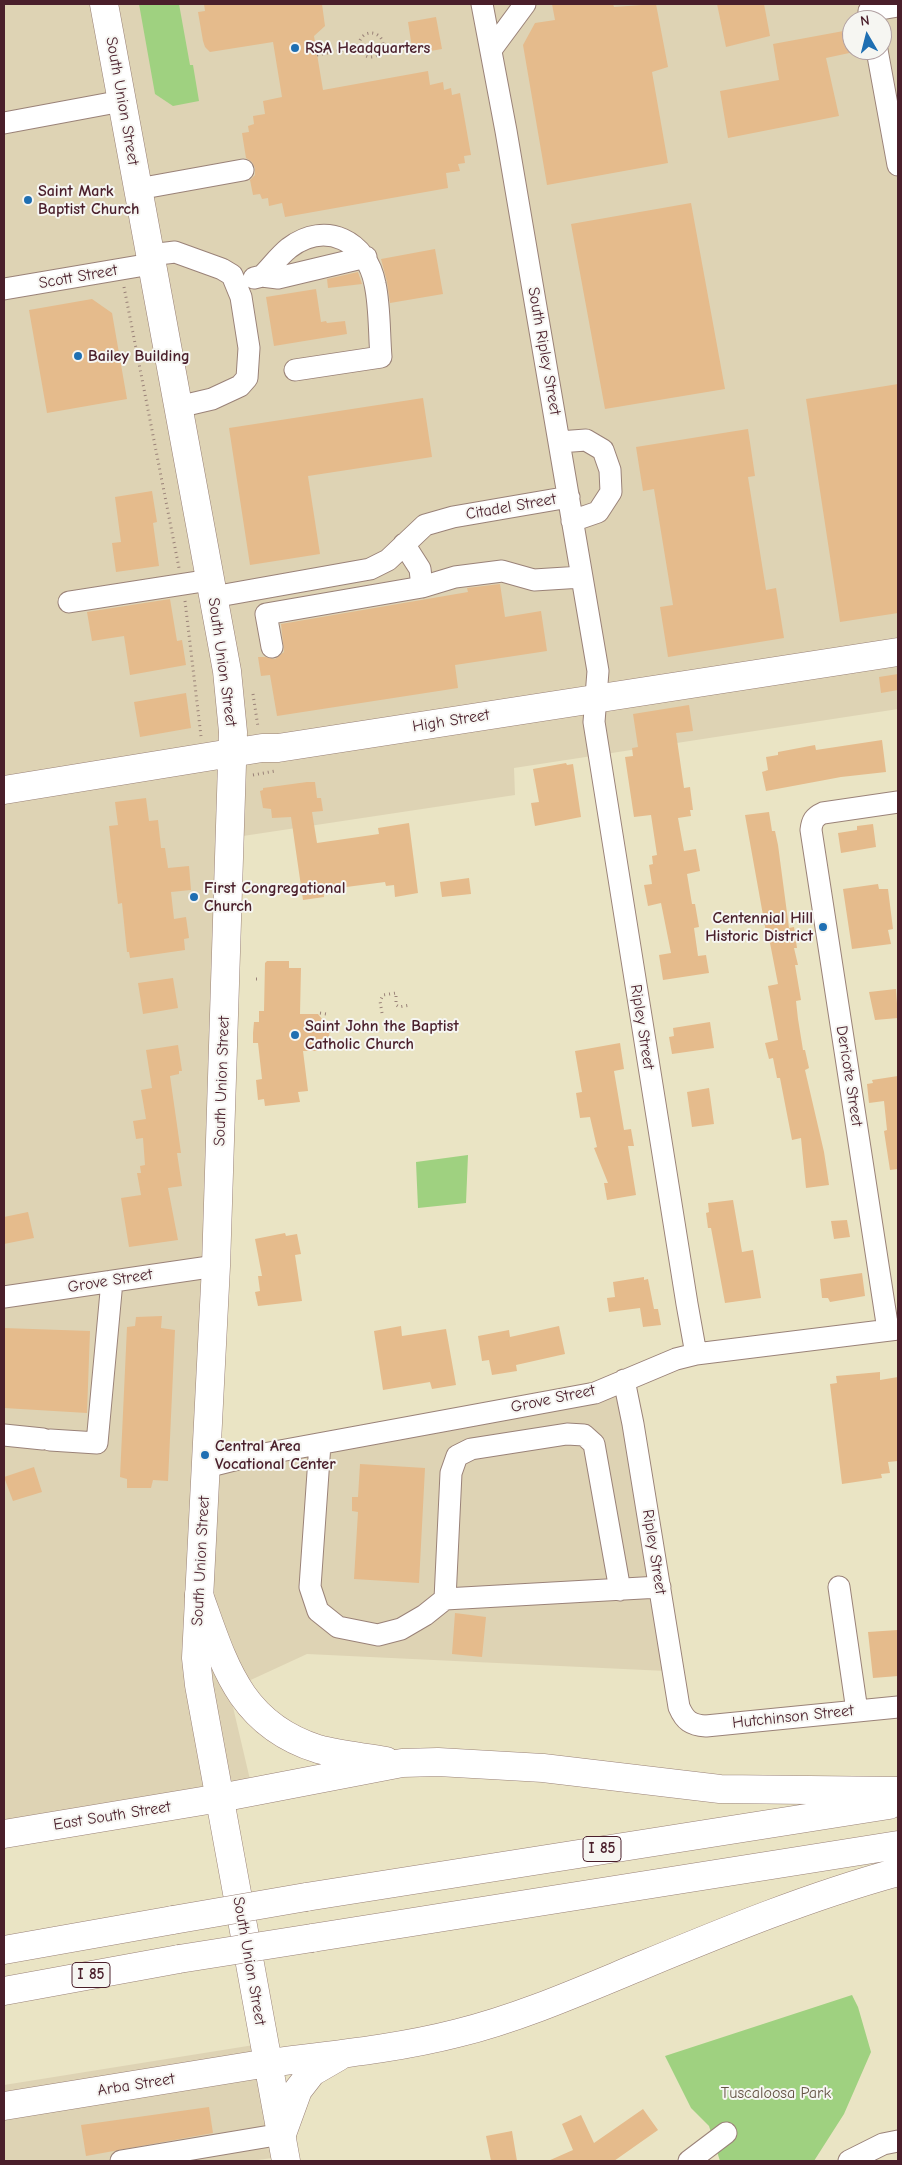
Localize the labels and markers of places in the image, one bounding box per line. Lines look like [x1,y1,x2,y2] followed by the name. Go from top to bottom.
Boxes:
[305,38,430,58] place label: RSA Headquarters
[289,42,301,54] marker: RSA Headquarters
[38,181,139,219] place label: Saint Mark Baptist Church
[22,194,34,206] marker: Saint Mark Baptist Church
[88,346,190,366] place label: Bailey Building
[72,350,84,362] marker: Bailey Building
[204,878,345,916] place label: First Congregational Church
[188,891,200,903] marker: First Congregational Church
[705,908,813,946] place label: Centennial Hill Historic District
[817,921,829,933] marker: Centennial Hill Historic District
[305,1016,459,1054] place label: Saint John the Baptist Catholic Church
[289,1029,301,1041] marker: Saint John the Baptist Catholic Church
[215,1436,336,1474] place label: Central Area Vocational Center
[199,1449,211,1461] marker: Central Area Vocational Center

